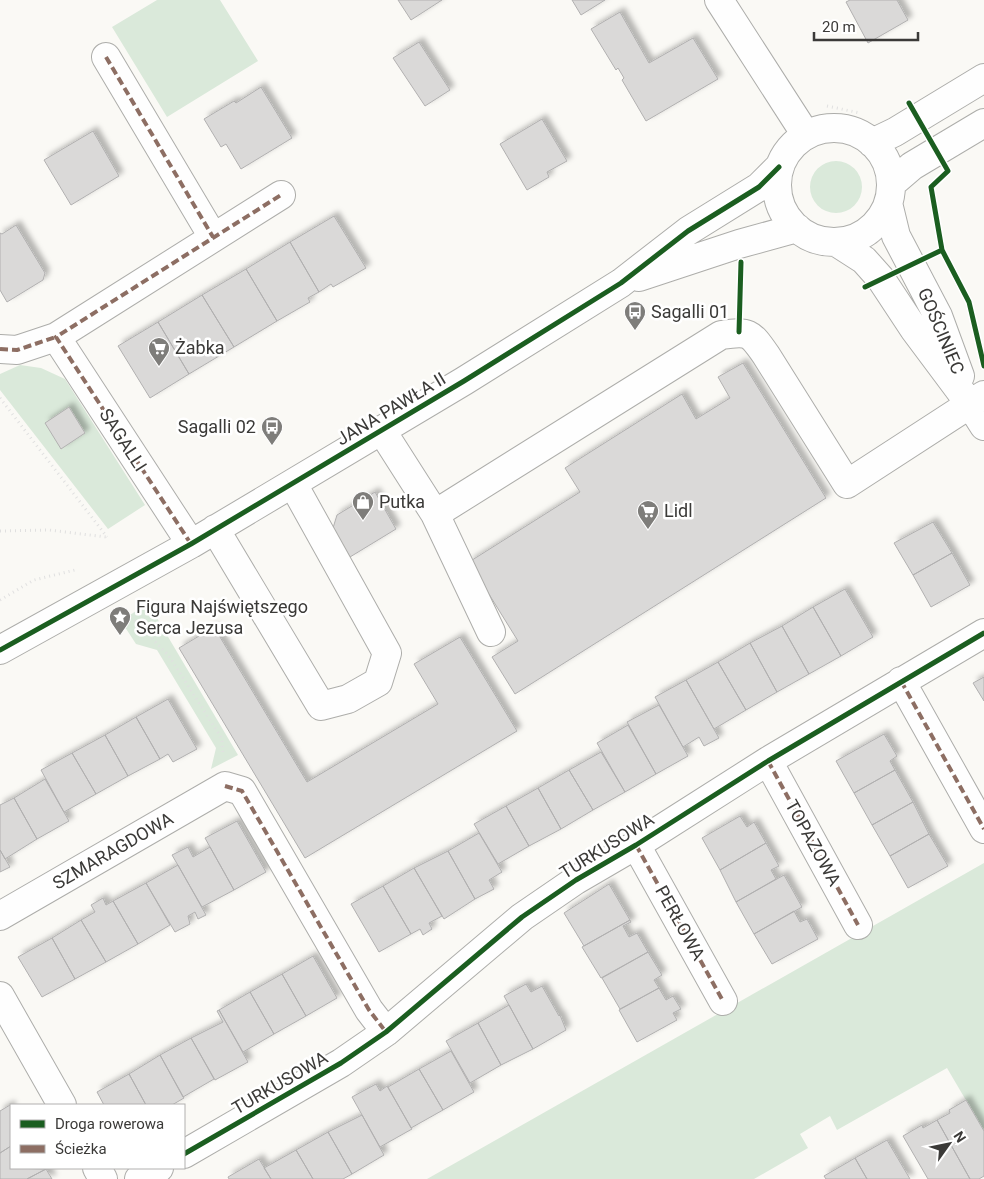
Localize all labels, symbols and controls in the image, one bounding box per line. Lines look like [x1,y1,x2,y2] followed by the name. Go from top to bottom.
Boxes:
[814,10,918,42] scale bar
[822,18,856,36] text: 20 m
[914,285,969,377] street label: GOŚCINIEC
[623,300,647,331] bus stop icon: Sagalli 01
[651,301,729,322] place label: Sagalli 01
[147,336,171,367] supermarket icon: Żabka
[175,337,225,358] place label: Żabka
[332,368,449,449] street label: JANA PAWŁA II
[95,404,151,475] street label: SAGALLI
[260,415,284,446] bus stop icon: Sagalli 02
[178,416,256,437] place label: Sagalli 02
[351,490,375,521] shop icon: Putka
[379,491,425,512] place label: Putka
[636,499,660,530] supermarket icon: Lidl
[664,500,693,521] place label: Lidl
[136,596,308,638] place label: Figura Najświętszego Serca Jezusa
[108,605,132,636] place icon: Figura Najświętszego Serca Jezusa
[781,796,846,890] street label: TOPAZOWA
[49,807,177,894] street label: SZMARAGDOWA
[556,808,658,883] street label: TURKUSOWA
[651,882,710,964] street label: PERŁOWA
[228,1047,332,1118] street label: TURKUSOWA
[10,1104,185,1169] legend
[55,1115,164,1133] text: Droga rowerowa
[924,1119,974,1169] north arrow
[950,1128,969,1145] text: N
[55,1140,107,1158] text: Ścieżka

